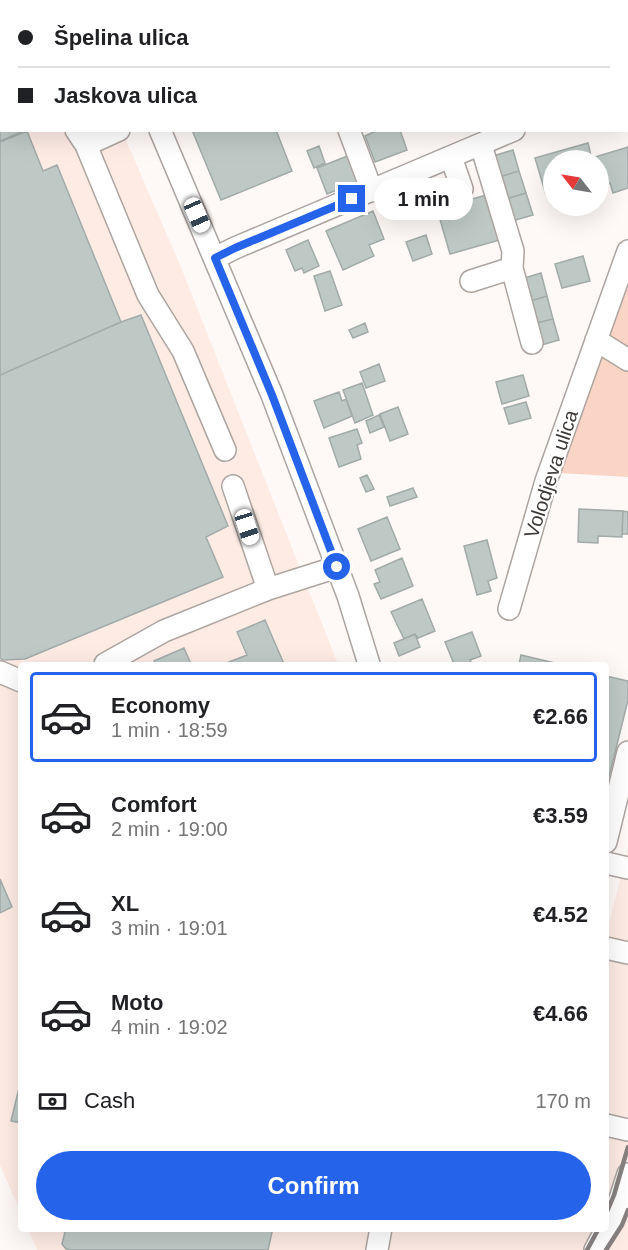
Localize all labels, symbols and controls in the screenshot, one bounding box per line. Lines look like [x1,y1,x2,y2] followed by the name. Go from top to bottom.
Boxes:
[54,25,189,50] text: Špelina ulica
[54,83,197,108] text: Jaskova ulica
[543,150,609,216] north arrow
[543,150,609,216] map controls
[373,178,472,220] callout: 1 min
[338,185,365,212] route end
[397,188,450,210] text: 1 min
[181,195,213,235] car
[520,406,582,541] street label: Volodjeva ulica
[233,507,261,547] car
[323,553,350,580] route start
[39,690,93,744] icon: car
[111,693,210,718] text: Economy
[533,704,588,729] text: €2.66
[111,719,228,741] text: 1 min · 18:59
[39,789,93,843] icon: car
[111,792,197,817] text: Comfort
[533,803,588,828] text: €3.59
[111,818,228,840] text: 2 min · 19:00
[39,888,93,942] icon: car
[111,891,139,916] text: XL
[533,902,588,927] text: €4.52
[111,917,228,939] text: 3 min · 19:01
[39,987,93,1041] icon: car
[111,990,164,1015] text: Moto
[533,1001,588,1026] text: €4.66
[111,1016,228,1038] text: 4 min · 19:02
[36,1085,69,1118] icon: cash
[84,1088,135,1113] text: Cash
[535,1090,591,1112] text: 170 m
[36,1151,591,1220] button: Confirm

